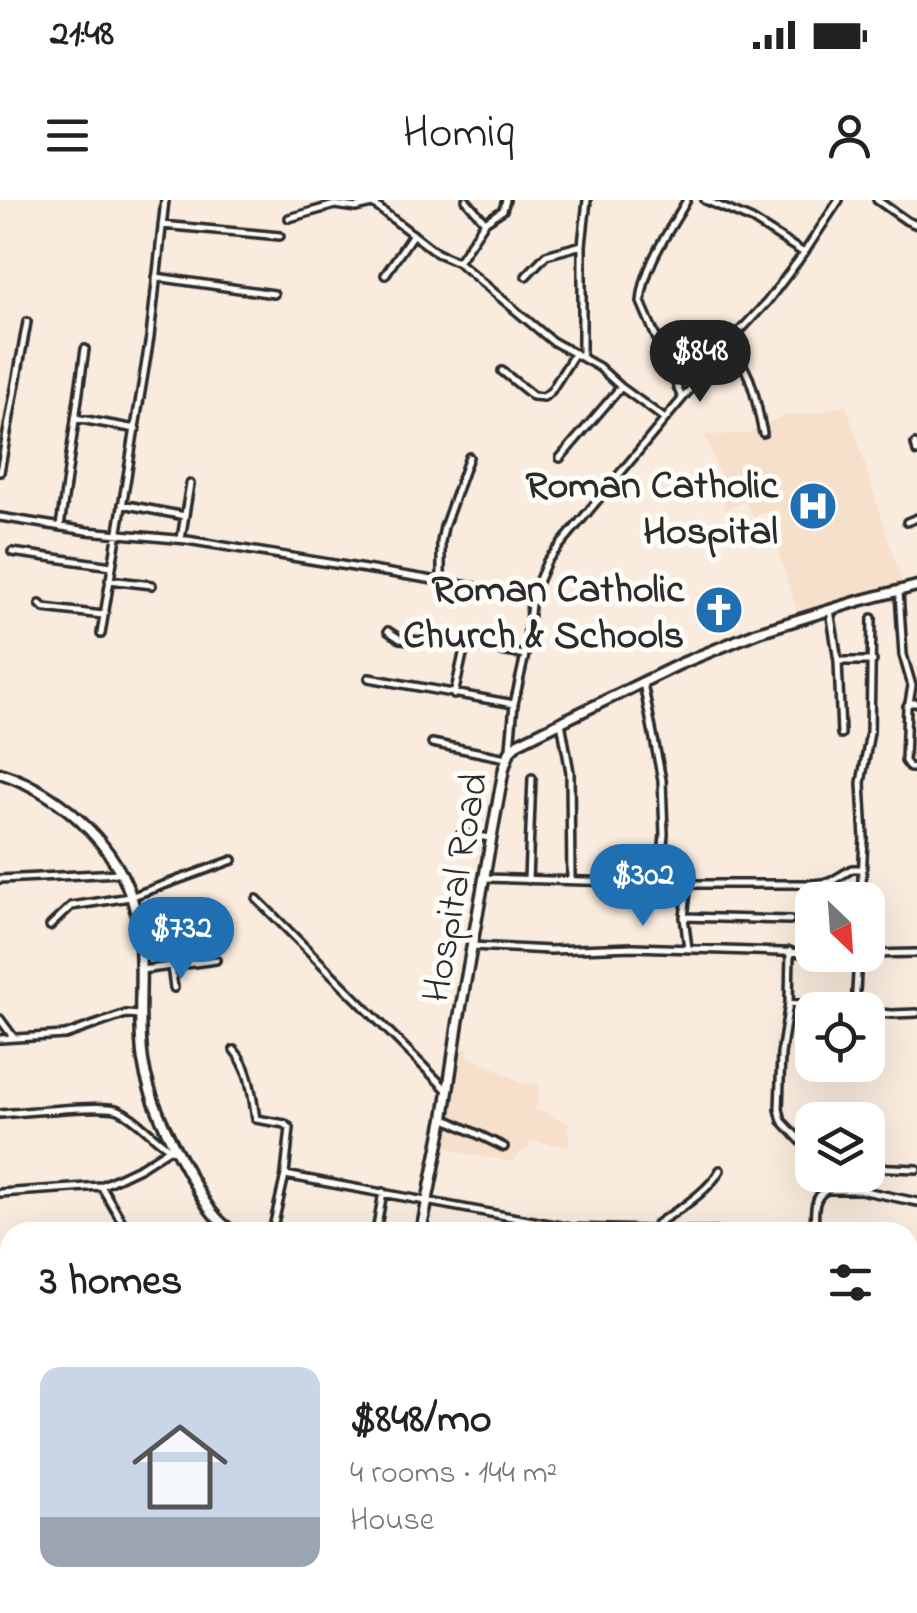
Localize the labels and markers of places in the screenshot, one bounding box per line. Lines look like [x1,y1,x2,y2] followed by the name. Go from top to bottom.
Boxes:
[641,320,759,405] pin: $848
[525,458,779,563] place label: Roman Catholic Hospital
[787,480,839,532] hospital icon: Roman Catholic Hospital
[403,562,685,667] place label: Roman Catholic Church & Schools
[693,584,745,636] church icon: Roman Catholic Church & Schools
[584,844,702,929] pin: $302
[122,897,240,982] pin: $732

